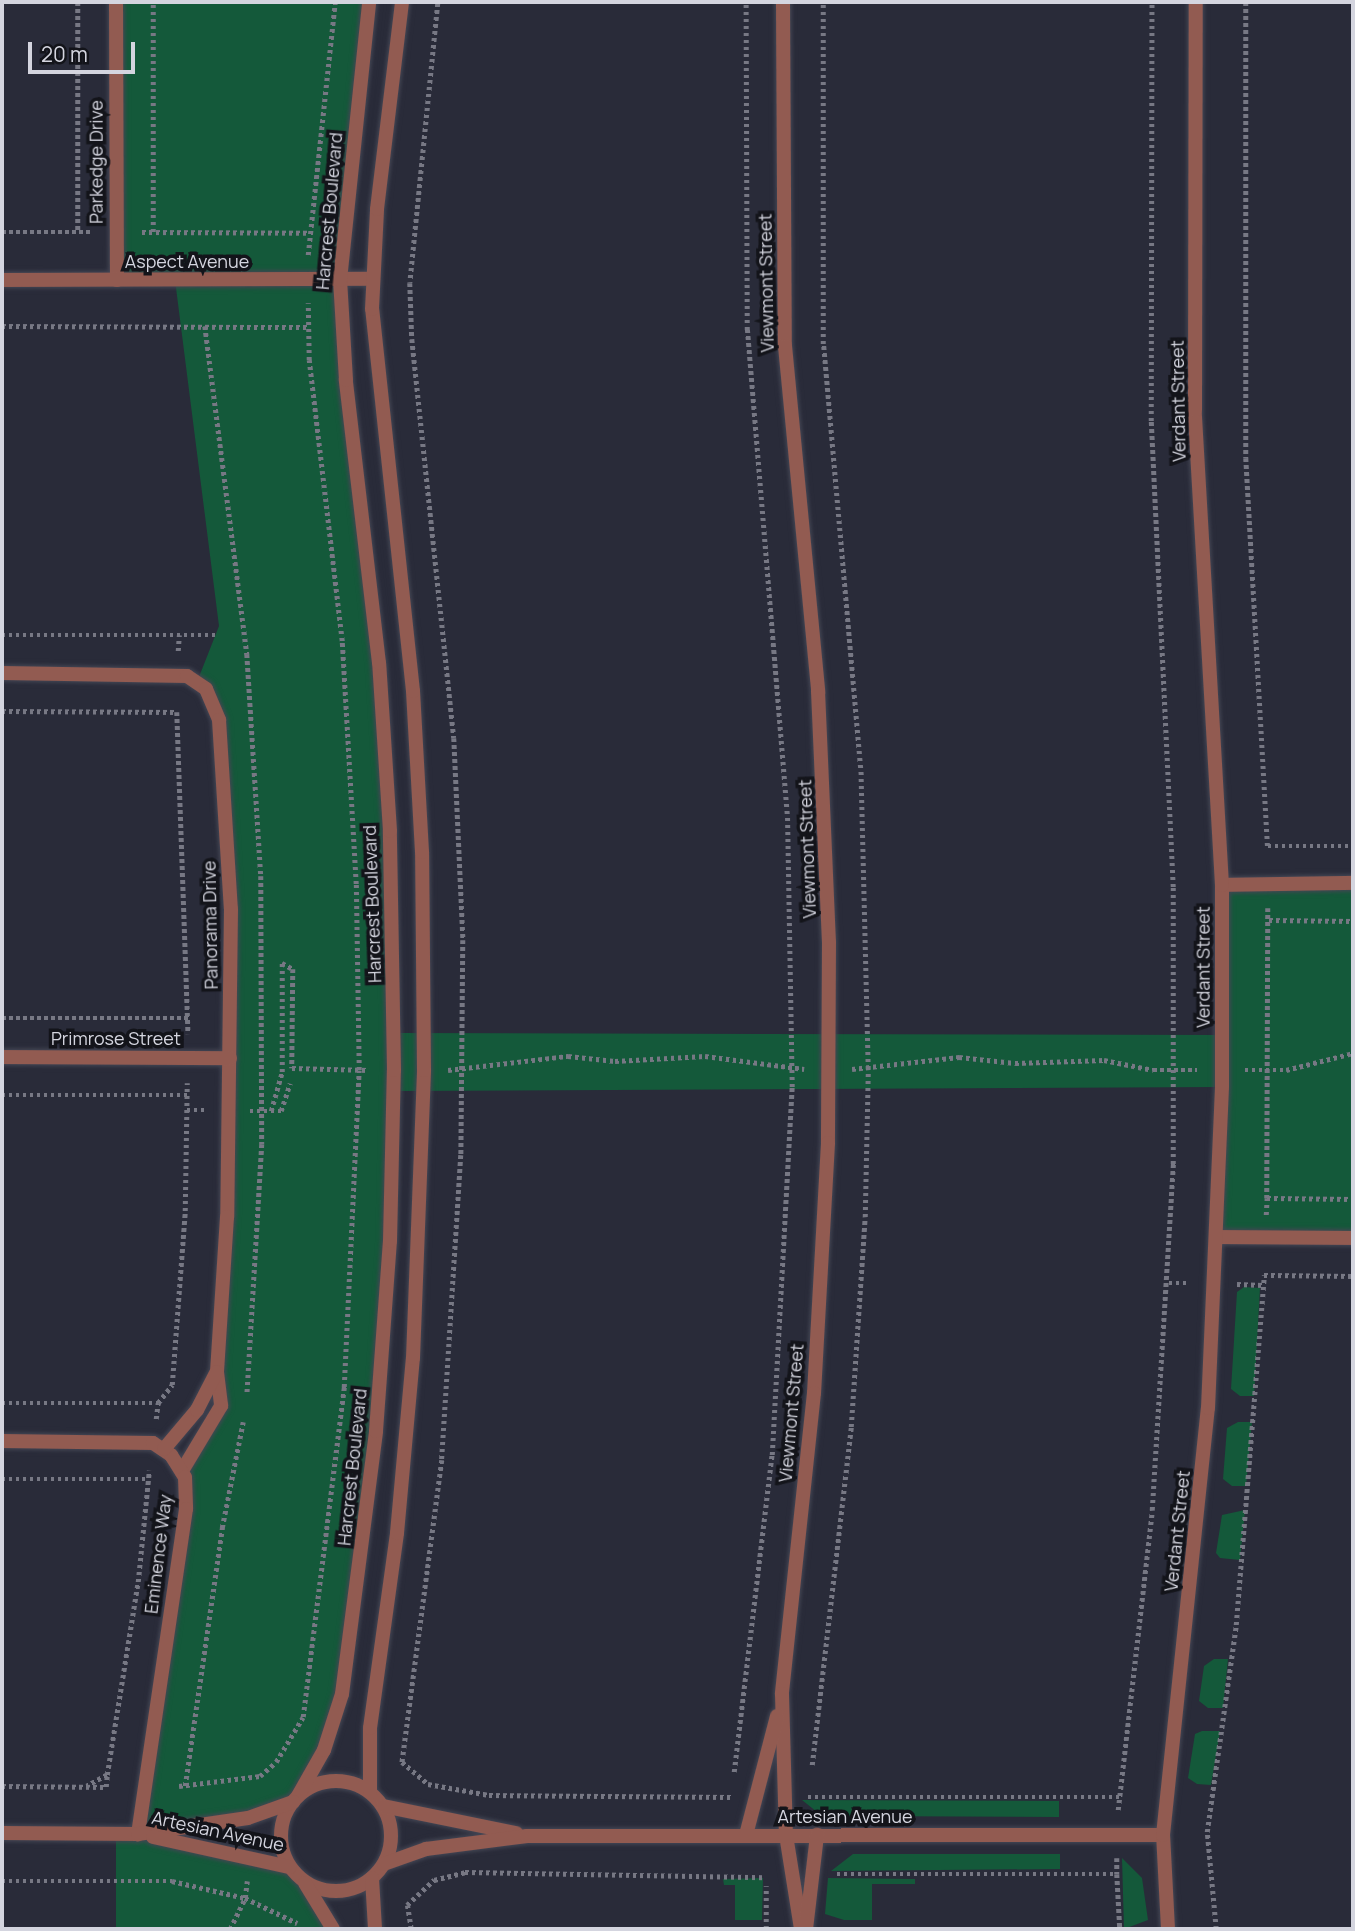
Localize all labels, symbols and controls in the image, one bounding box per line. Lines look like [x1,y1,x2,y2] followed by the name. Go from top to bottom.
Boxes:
[32,28,138,72] scale bar
[41,40,88,68] text: 20 m
[85,100,107,224] street label: Parkedge Drive
[311,131,347,291] street label: Harcrest Boulevard
[754,213,778,353] street label: Viewmont Street
[125,250,249,272] street label: Aspect Avenue
[1166,340,1190,462] street label: Verdant Street
[794,779,820,919] street label: Viewmont Street
[358,825,386,983] street label: Harcrest Boulevard
[198,860,222,990] street label: Panorama Drive
[1192,906,1214,1028] street label: Verdant Street
[51,1027,181,1049] street label: Primrose Street
[774,1343,808,1483] street label: Viewmont Street
[333,1387,371,1547] street label: Harcrest Boulevard
[1160,1469,1194,1593] street label: Verdant Street
[140,1493,176,1615] street label: Eminence Way
[778,1805,912,1827] street label: Artesian Avenue
[150,1806,286,1856] street label: Artesian Avenue

